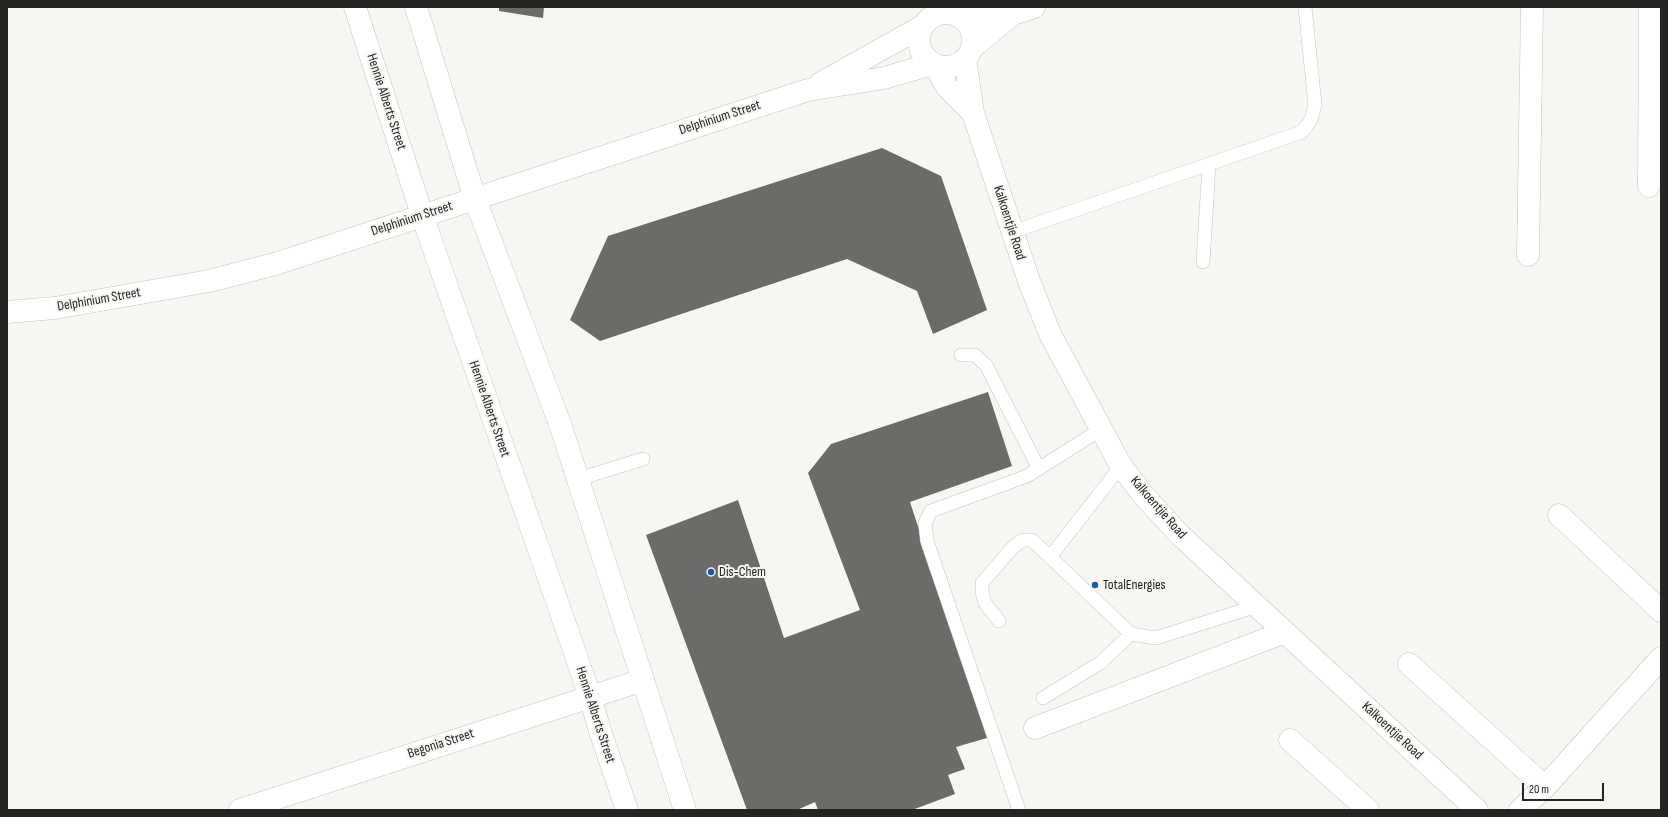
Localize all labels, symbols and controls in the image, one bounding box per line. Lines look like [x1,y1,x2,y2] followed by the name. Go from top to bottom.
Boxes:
[362,52,410,152] street label: Hennie Alberts Street
[677,97,763,139] street label: Delphinium Street
[989,184,1029,262] street label: Kalkoentjie Road
[369,198,455,240] street label: Delphinium Street
[56,284,142,316] street label: Delphinium Street
[465,359,513,459] street label: Hennie Alberts Street
[1126,473,1190,543] street label: Kalkoentjie Road
[719,564,766,580] place label: Dis-Chem
[706,567,716,577] marker: Dis-Chem
[1103,577,1166,593] place label: TotalEnergies
[1090,580,1100,590] marker: TotalEnergies
[571,665,619,765] street label: Hennie Alberts Street
[1358,698,1426,764] street label: Kalkoentjie Road
[406,725,476,763] street label: Begonia Street
[1524,775,1606,801] scale bar
[1529,782,1549,797] text: 20 m

